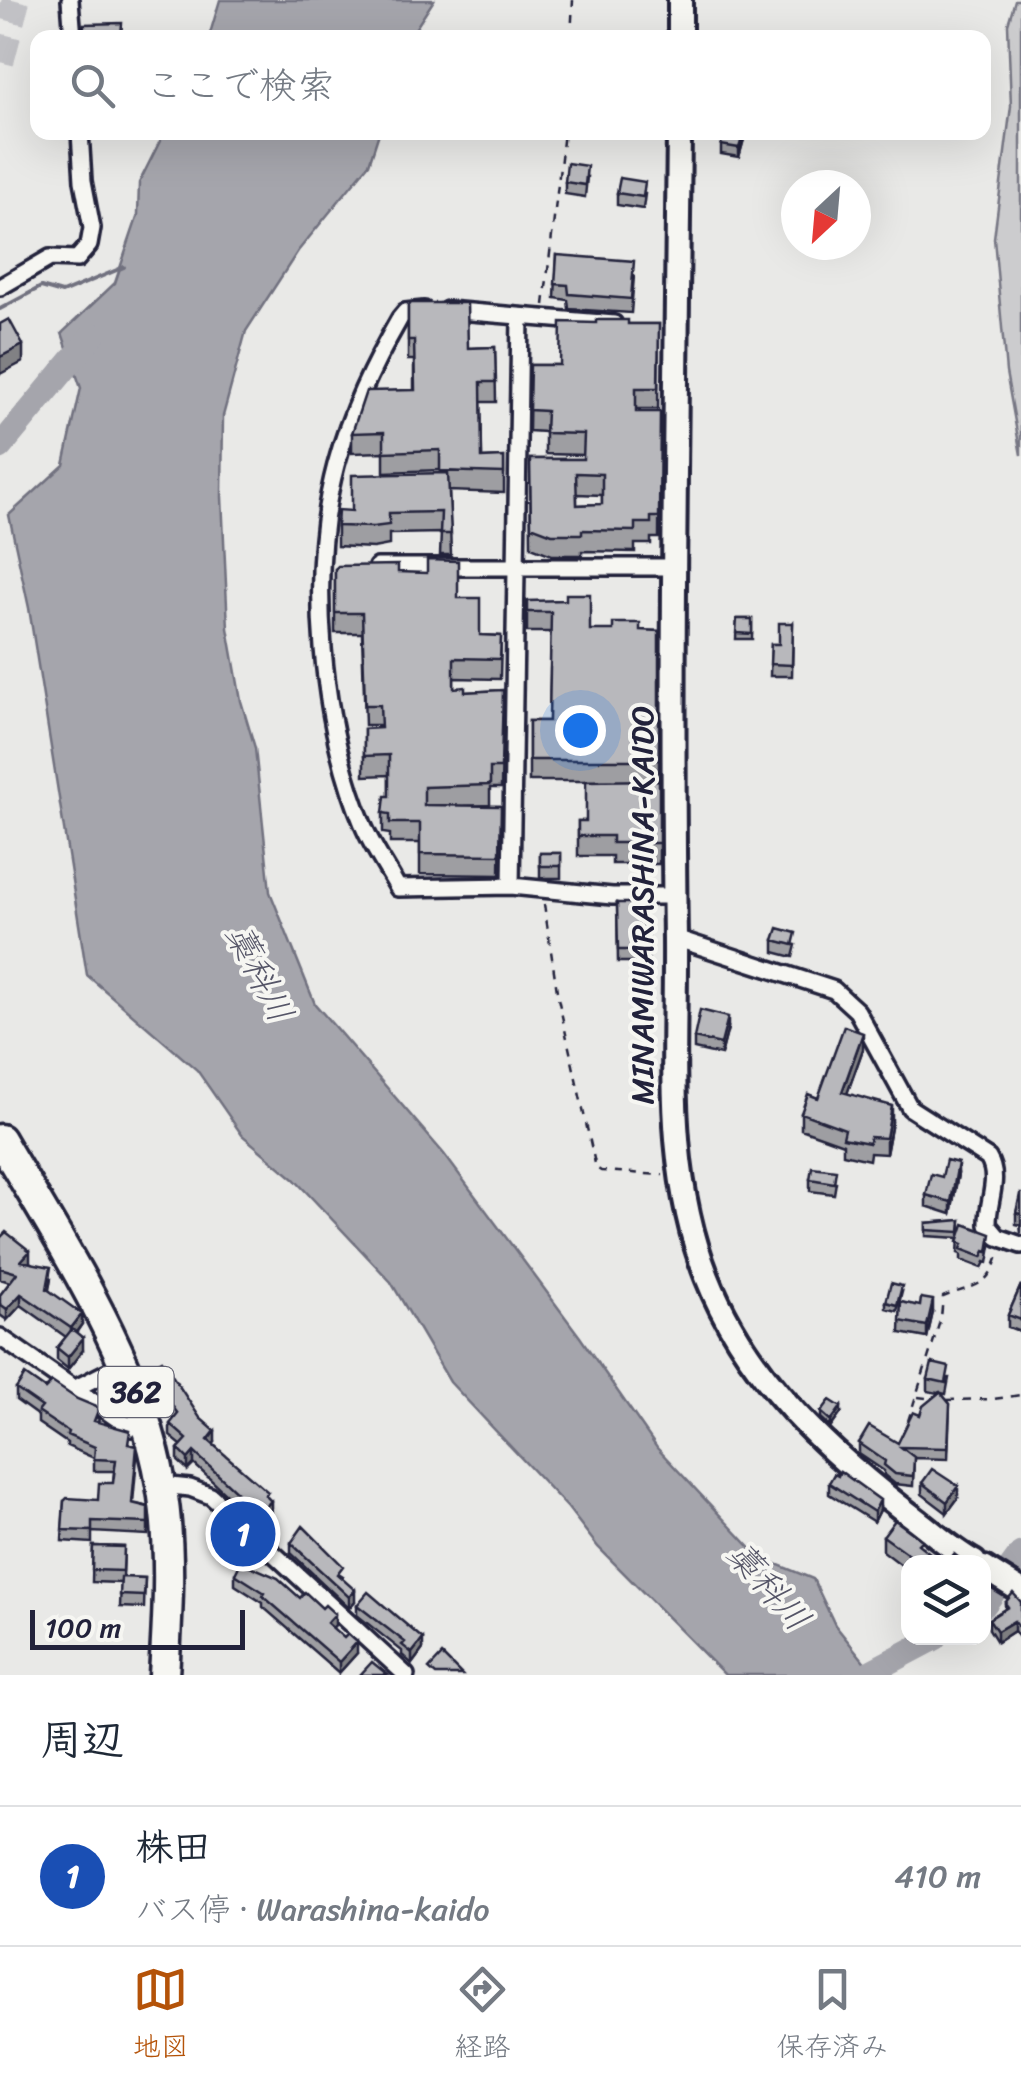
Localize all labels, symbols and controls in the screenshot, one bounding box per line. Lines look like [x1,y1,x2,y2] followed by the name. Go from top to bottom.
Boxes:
[30,30,991,140] search box
[145,52,335,119] text: ここで検索
[65,58,120,113] icon: search
[781,170,871,260] north arrow
[555,705,606,756] your location
[614,706,671,1104] street label: MINAMIWARASHINA-KAIDO
[209,912,311,1034] water label: 藁科川
[98,1367,174,1417] road number: 362
[210,1496,276,1572] pin: 1
[711,1526,827,1646] water label: 藁科川
[901,1555,991,1645] map controls
[901,1555,991,1645] button: layers
[45,1603,121,1652] text: 100 m
[30,1605,245,1650] scale bar
[40,1703,124,1777] text: 周辺
[135,1814,211,1881] text: 株田
[66,1848,79,1905] text: 1
[894,1848,981,1905] text: 410 m
[135,1881,490,1938] text: バス停 · Warashina-kaido
[133,1962,189,2071] tab: 地図
[454,1962,510,2071] tab: 経路
[776,1962,888,2071] tab: 保存済み

